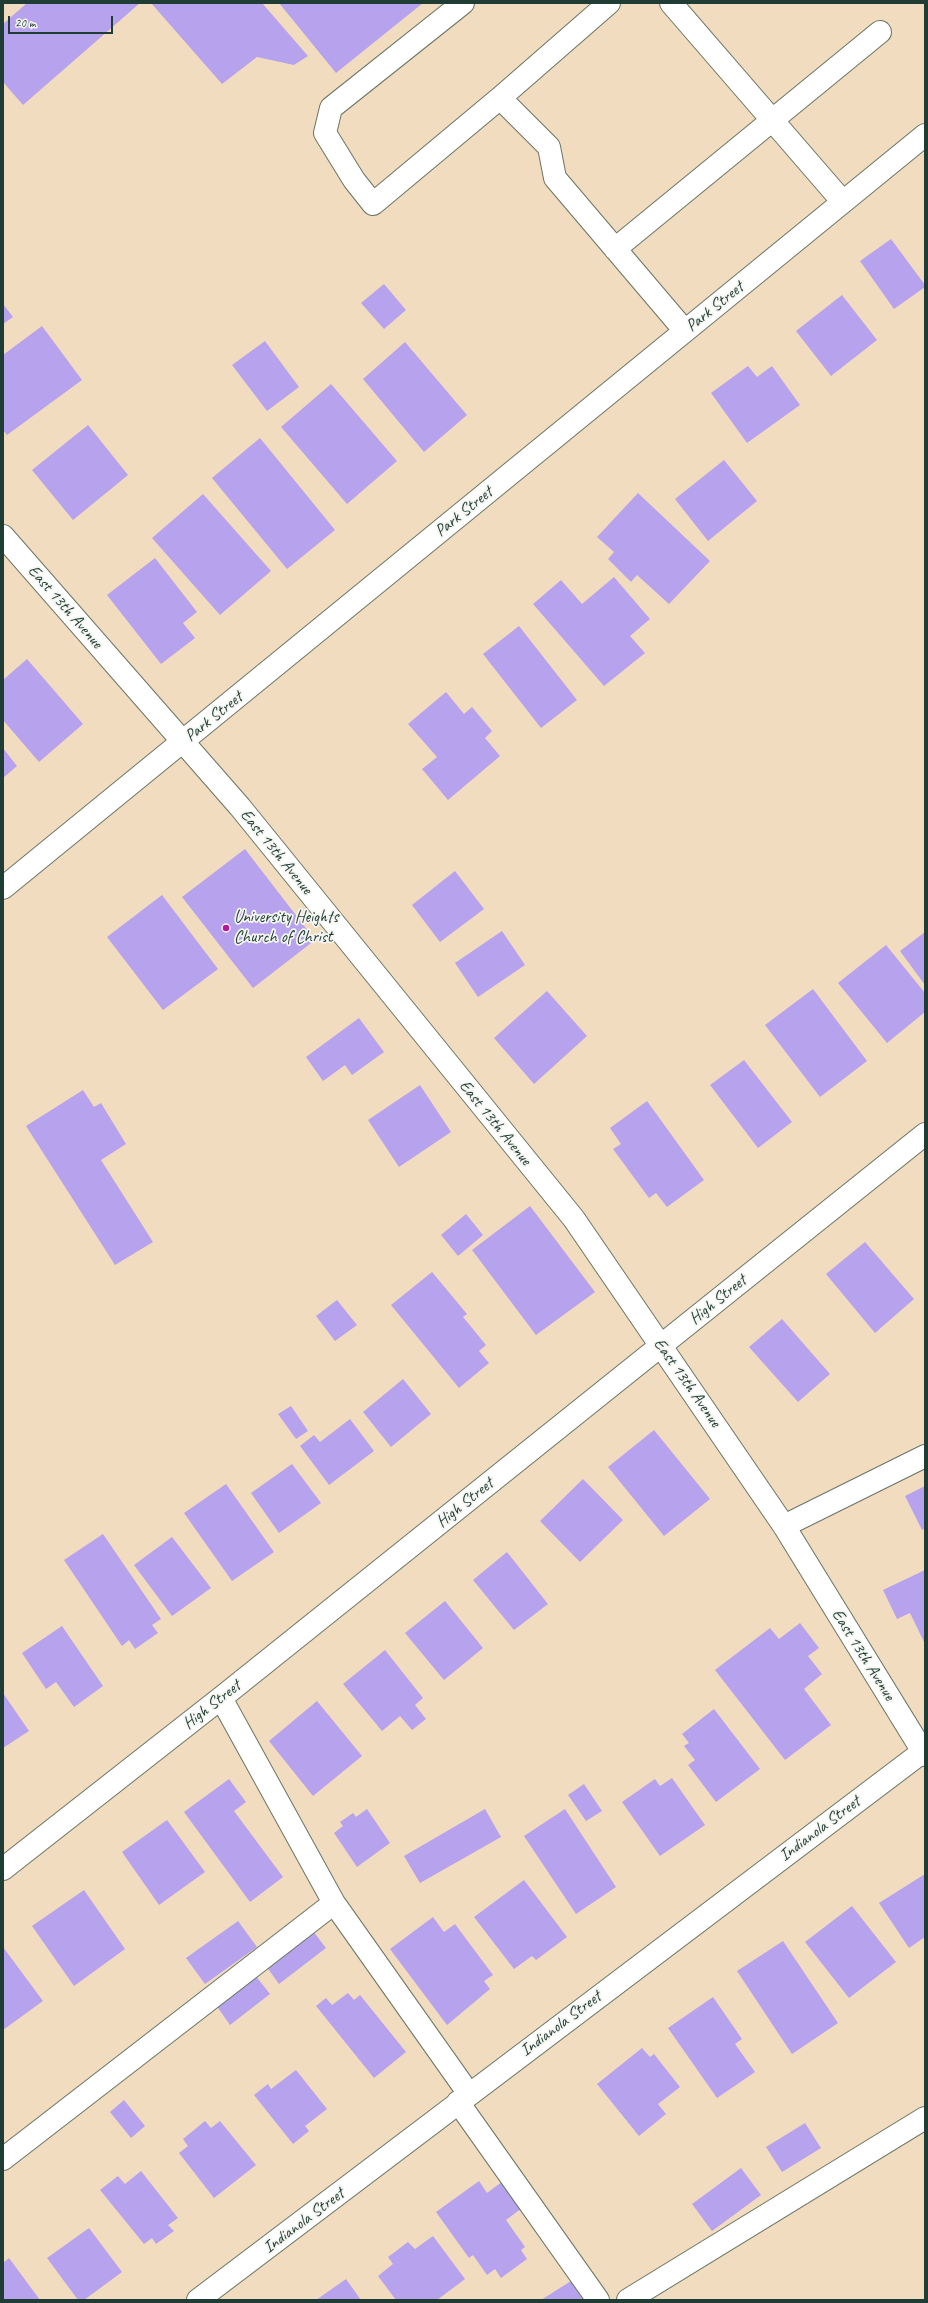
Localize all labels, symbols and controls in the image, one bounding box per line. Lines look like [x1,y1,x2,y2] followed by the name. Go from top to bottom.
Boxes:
[10,8,115,34] scale bar
[15,15,35,31] text: 20 m
[682,278,748,336] street label: Park Street
[431,483,497,541] street label: Park Street
[23,561,107,653] street label: East 13th Avenue
[181,688,247,746] street label: Park Street
[235,805,317,899] street label: East 13th Avenue
[234,908,338,948] place label: University Heights Church of Christ
[221,923,231,933] marker: University Heights Church of Christ
[454,1076,536,1170] street label: East 13th Avenue
[685,1271,751,1329] street label: High Street
[649,1335,725,1431] street label: East 13th Avenue
[432,1474,498,1532] street label: High Street
[827,1606,899,1704] street label: East 13th Avenue
[179,1676,245,1734] street label: High Street
[776,1792,864,1866] street label: Indianola Street
[517,1987,605,2061] street label: Indianola Street
[260,2184,348,2258] street label: Indianola Street

